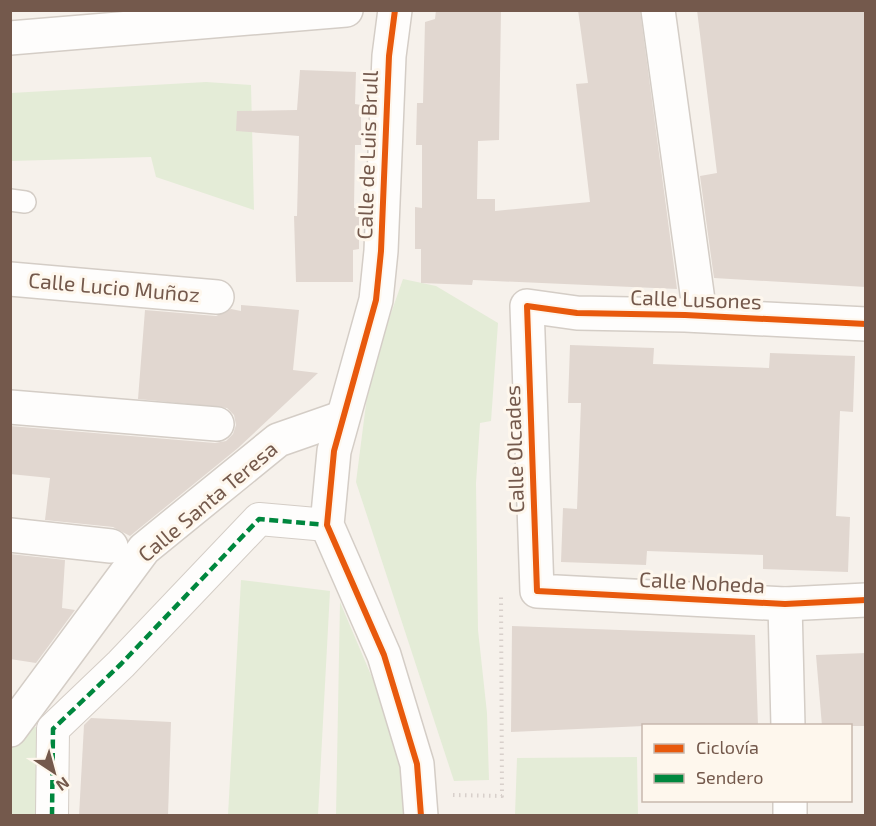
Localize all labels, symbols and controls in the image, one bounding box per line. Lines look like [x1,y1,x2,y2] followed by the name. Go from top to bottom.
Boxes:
[351,69,382,240] street label: Calle de Luis Brull
[27,267,201,306] street label: Calle Lucio Muñoz
[630,284,762,313] street label: Calle Lusones
[499,385,528,513] street label: Calle Olcades
[132,435,282,566] street label: Calle Santa Teresa
[639,566,766,597] street label: Calle Noheda
[642,724,852,802] legend
[696,736,759,758] text: Ciclovía
[24,742,84,802] north arrow
[696,766,763,788] text: Sendero
[53,773,73,796] text: N

